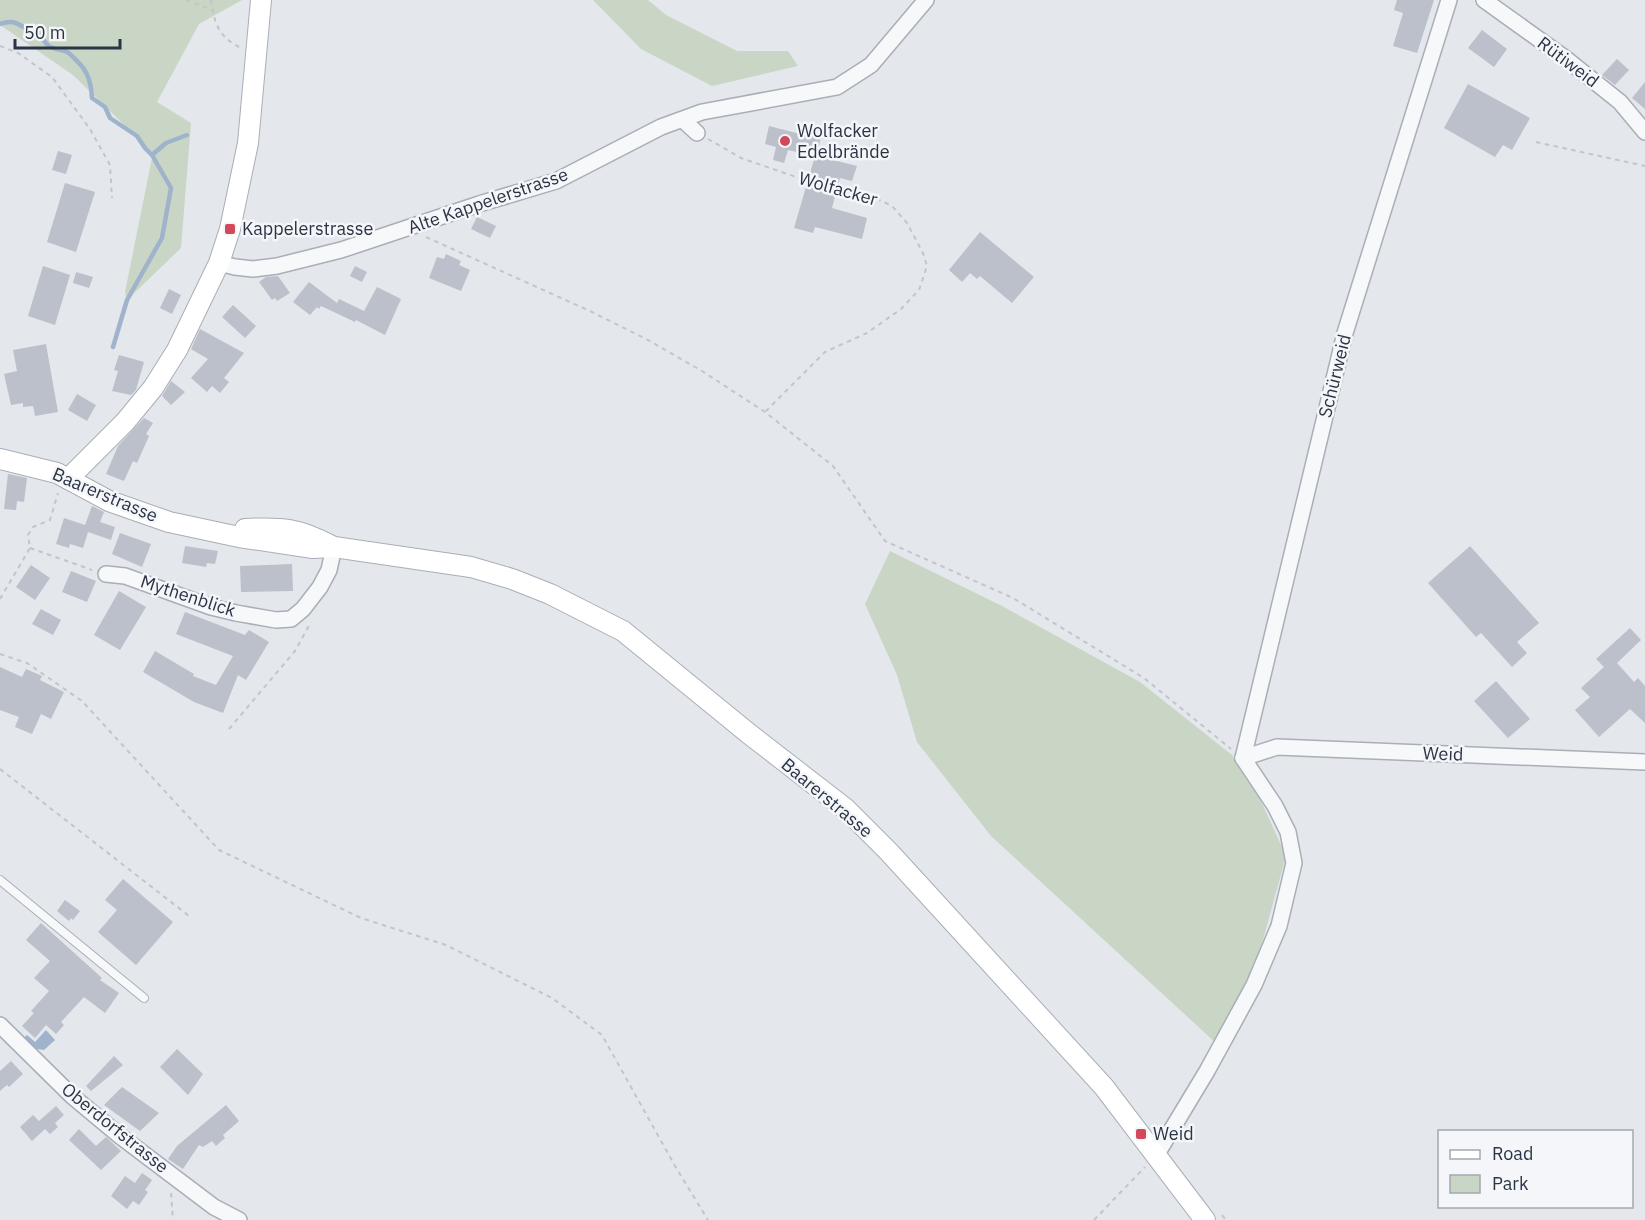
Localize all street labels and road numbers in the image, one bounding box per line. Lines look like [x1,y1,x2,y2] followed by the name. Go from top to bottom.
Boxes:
[1533,31,1604,92] street label: Rütiweid
[405,162,571,239] street label: Alte Kappelerstrasse
[796,166,881,211] street label: Wolfacker
[1313,332,1356,420] street label: Schürweid
[49,462,162,527] street label: Baarerstrasse
[138,569,239,622] street label: Mythenblick
[1422,741,1464,766] street label: Weid
[777,753,878,843] street label: Baarerstrasse
[57,1077,174,1178] street label: Oberdorfstrasse

